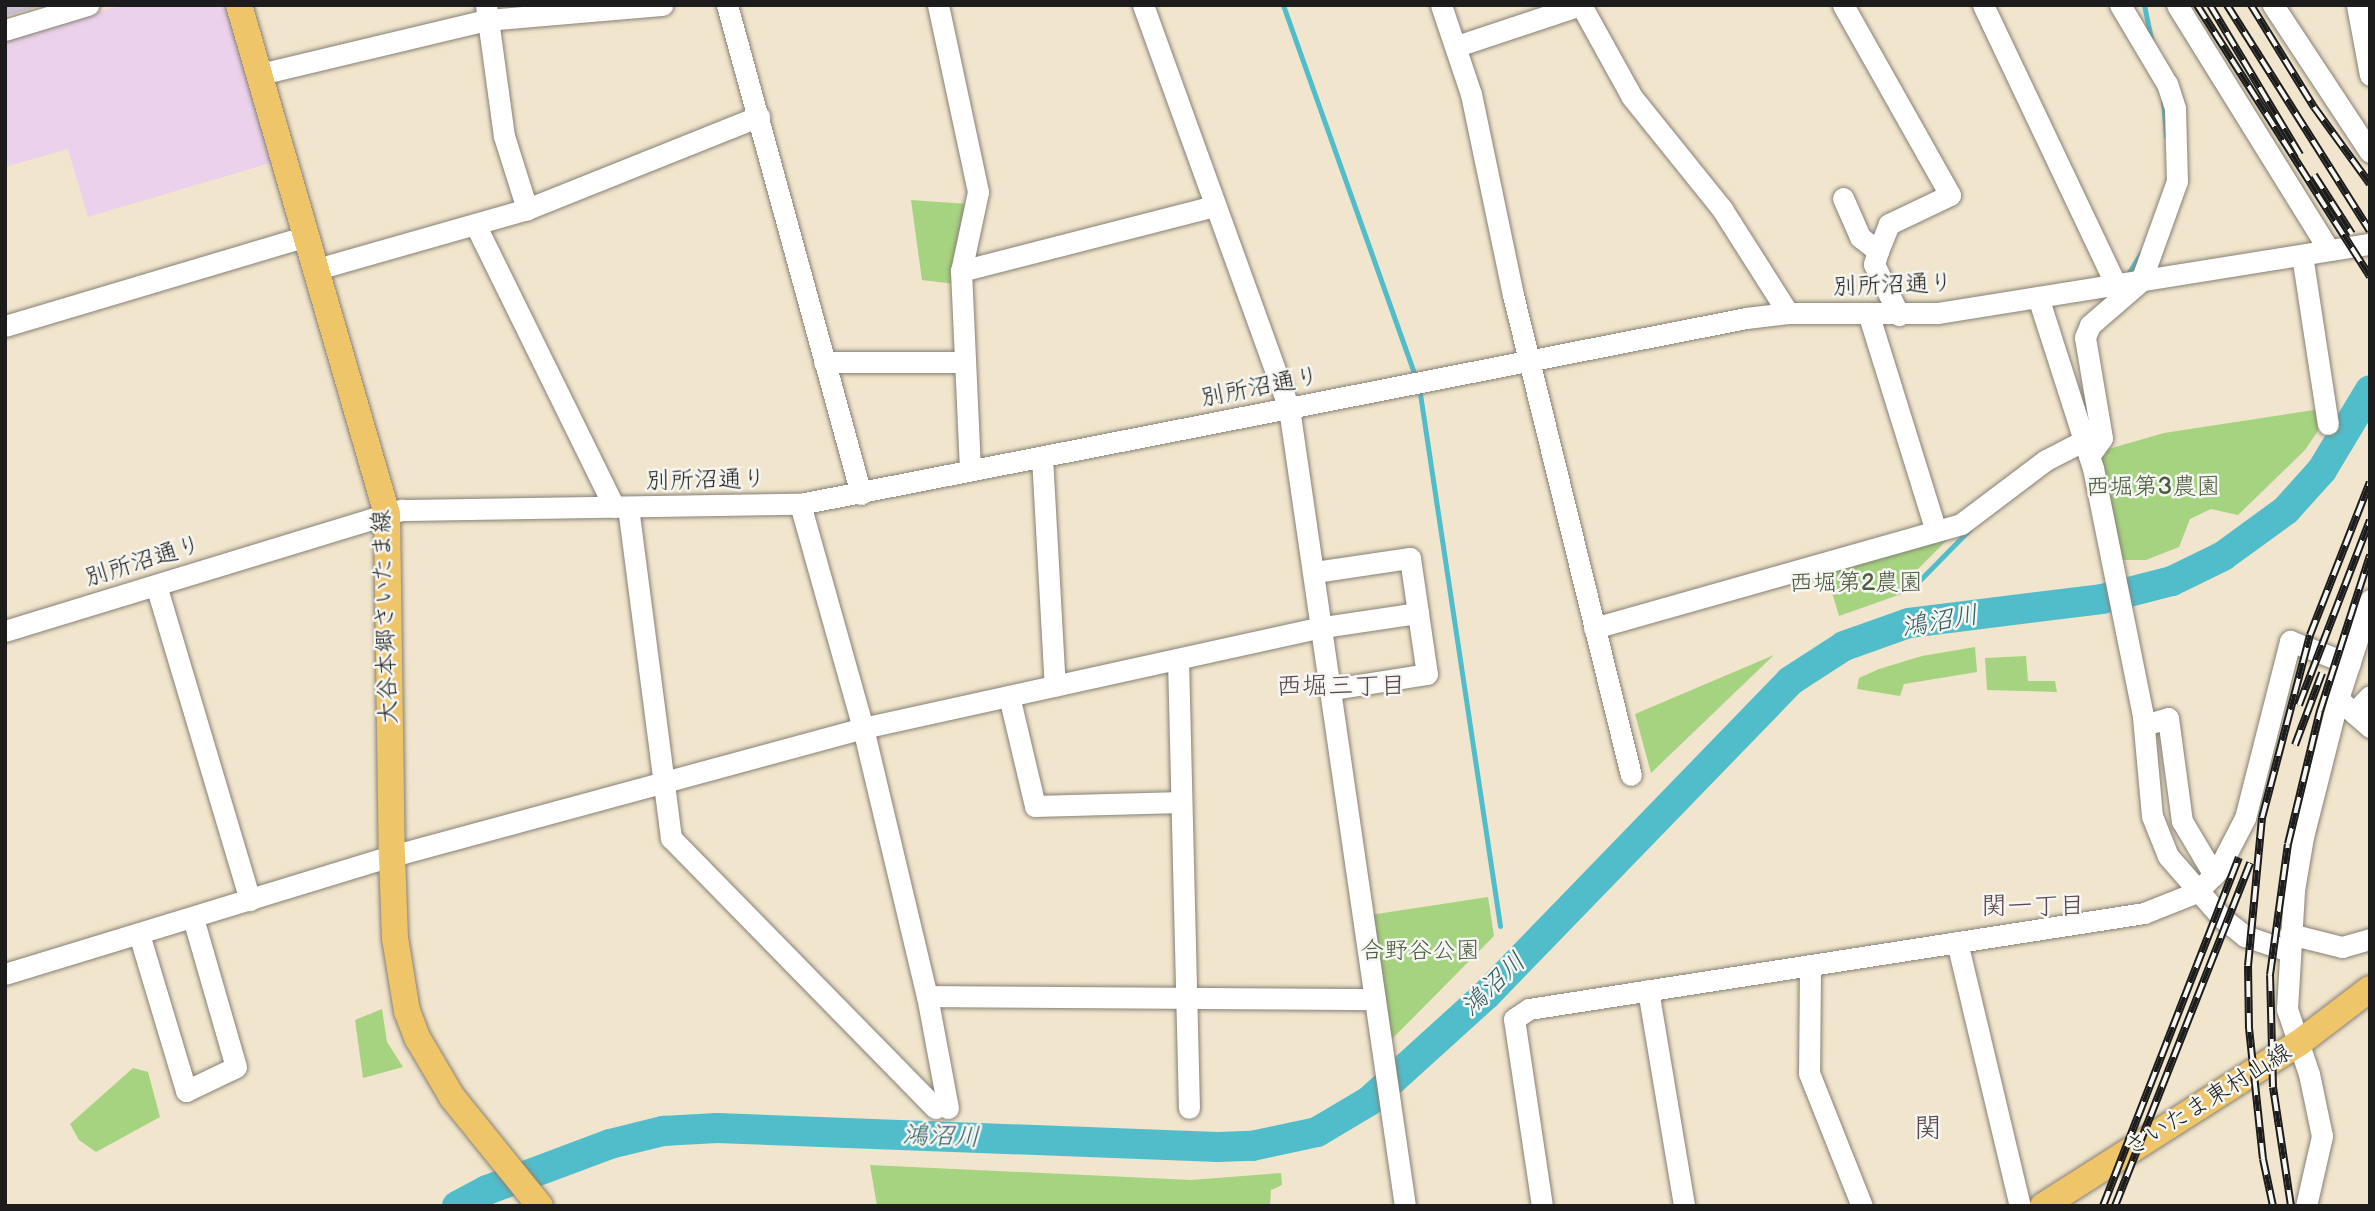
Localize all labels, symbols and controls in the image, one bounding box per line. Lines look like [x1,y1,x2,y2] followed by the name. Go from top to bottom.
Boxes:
[1833,269,1953,301] street label: 別所沼通り
[1198,361,1322,413] street label: 別所沼通り
[646,465,766,495] street label: 別所沼通り
[2086,473,2220,501] park label: 西堀第3農園
[367,509,403,725] street label: 大谷本郷さいたま線
[81,530,205,592] street label: 別所沼通り
[1789,569,1923,597] park label: 西堀第2農園
[1899,600,1981,644] water label: 鴻沼川
[1276,671,1406,703] district label: 西堀三丁目
[1981,891,2085,923] district label: 関一丁目
[1360,937,1480,965] park label: 合野谷公園
[1455,947,1533,1023] water label: 鴻沼川
[2119,1037,2297,1163] street label: さいたま東村山線
[1914,1112,1942,1146] district label: 関
[901,1120,981,1154] water label: 鴻沼川

